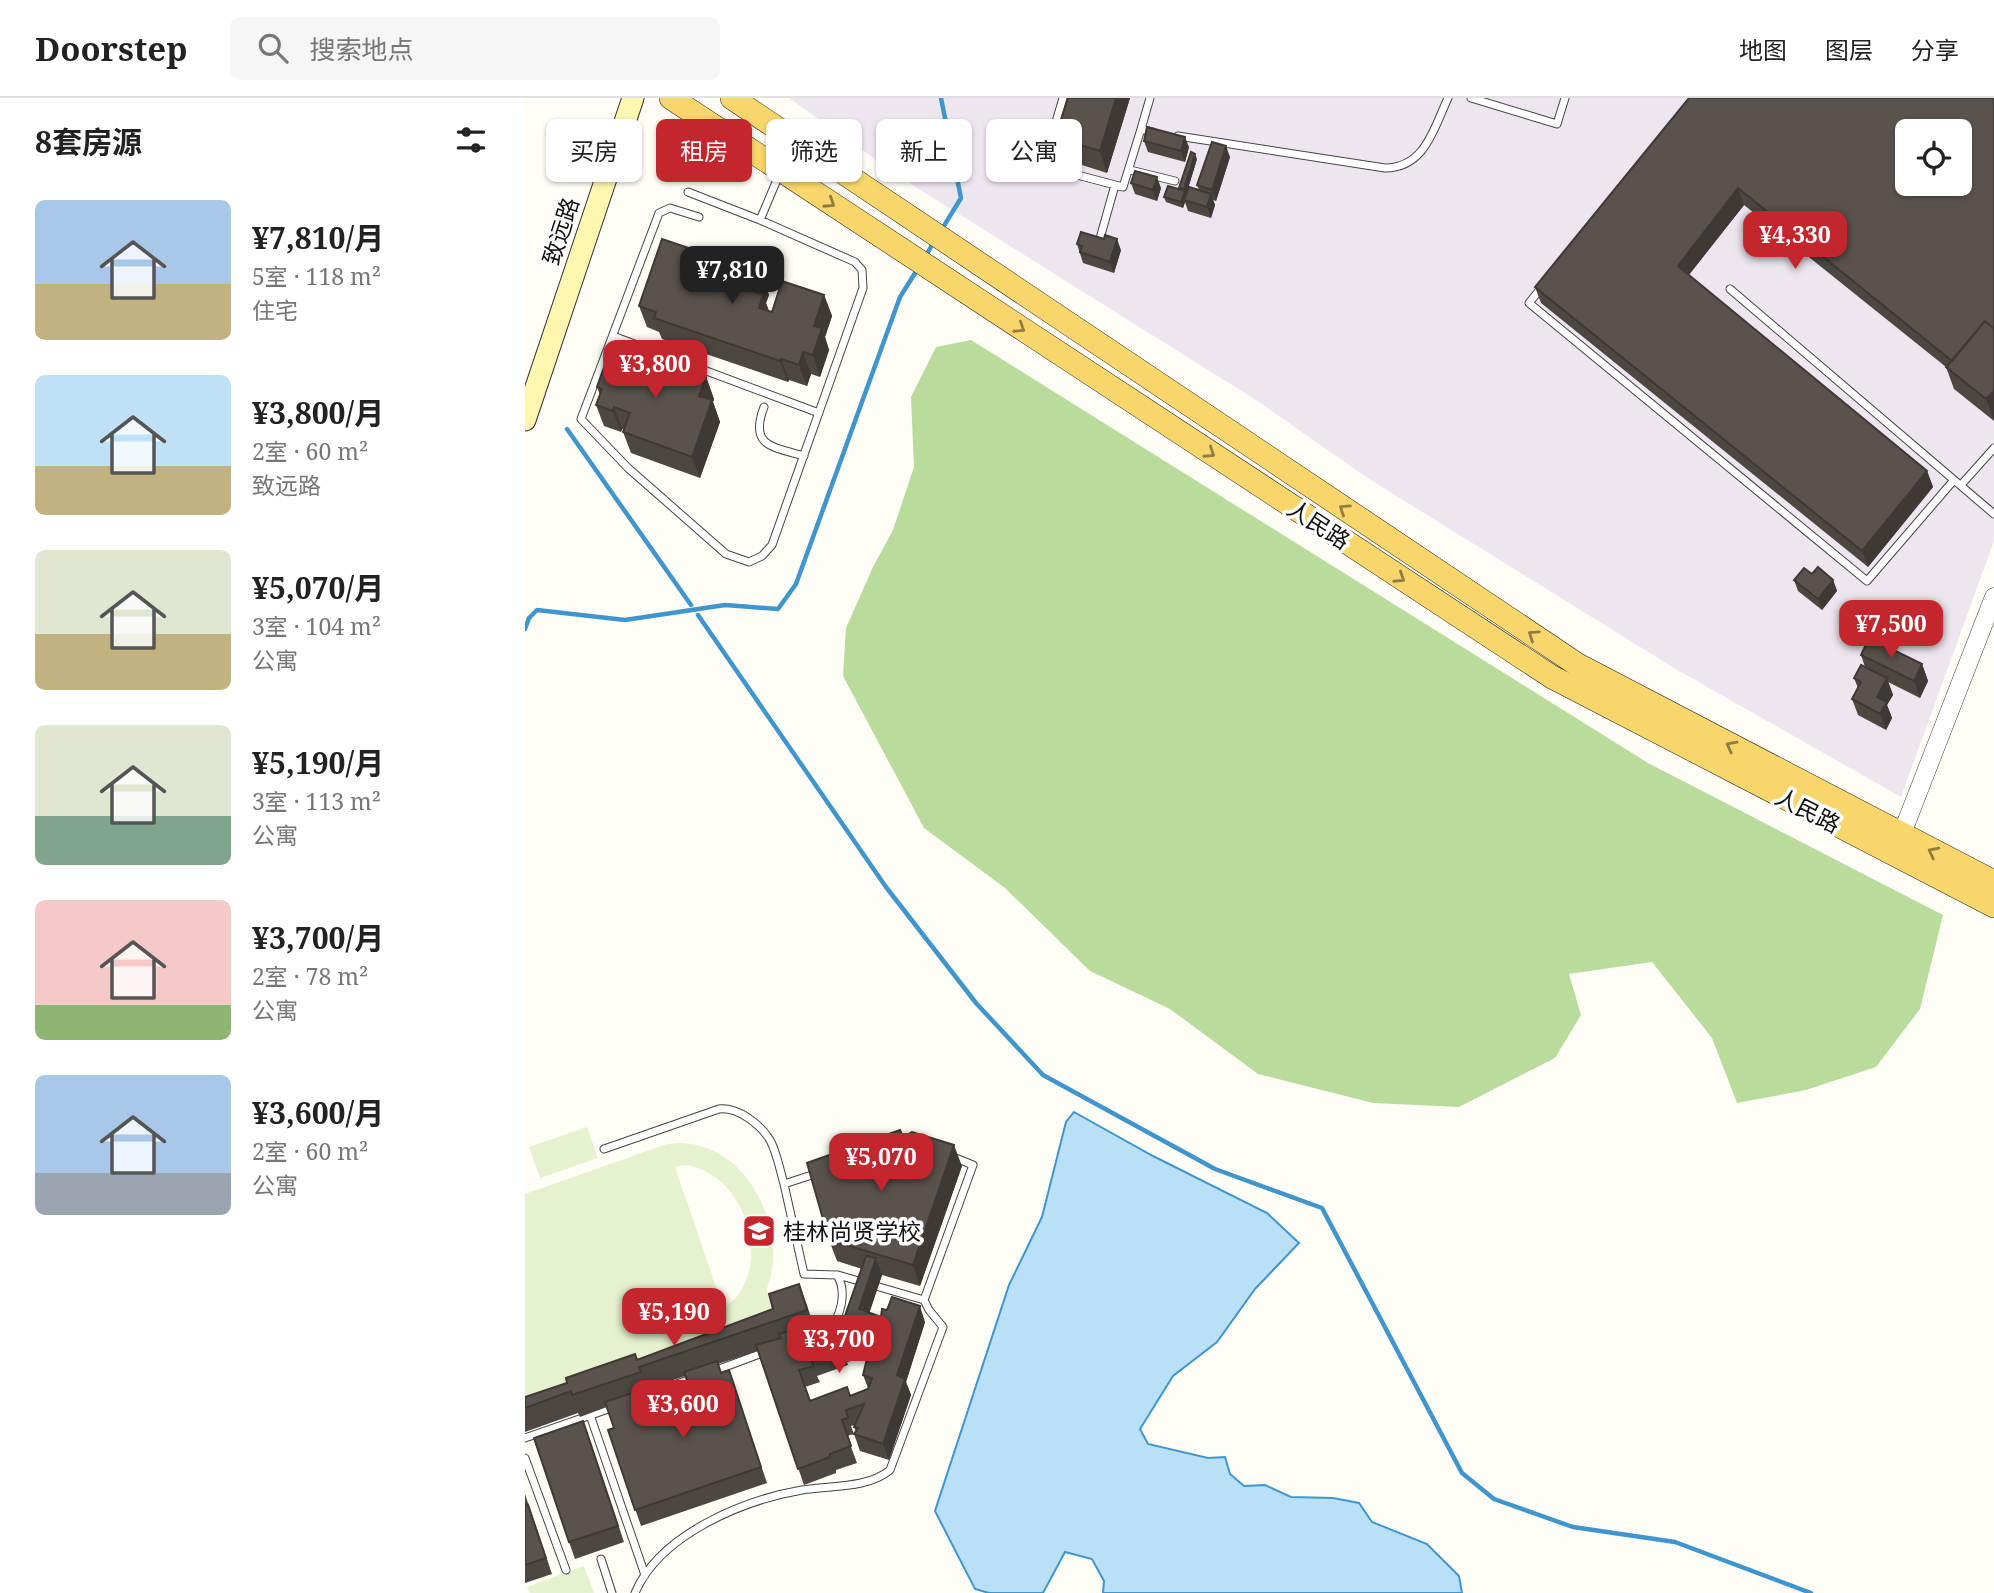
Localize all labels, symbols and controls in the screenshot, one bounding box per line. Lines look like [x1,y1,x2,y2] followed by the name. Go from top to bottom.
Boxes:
[230,17,720,80] search box
[35,26,188,71] text: Doorstep
[254,29,292,67] icon: search
[310,31,414,67] text: 搜索地点
[1739,33,1787,66] text: 地图
[1825,33,1873,66] text: 图层
[1911,33,1959,66] text: 分享
[546,119,642,182] chip: 买房
[656,119,752,182] chip: 租房
[766,119,862,182] chip: 筛选
[876,119,972,182] chip: 新上
[986,119,1082,182] chip: 公寓
[1895,119,1972,196] map controls
[1895,119,1972,196] button: locate
[35,121,142,162] text: 8套房源
[452,121,490,159] icon: filters
[534,193,586,269] street label: 致远路
[822,195,835,207] one-way arrow
[1738,212,1852,271] pin: ¥4,330
[252,217,384,258] text: ¥7,810/月
[1759,218,1831,250] text: ¥4,330
[91,228,175,312] icon: home
[675,246,789,306] pin: ¥7,810
[696,253,768,285] text: ¥7,810
[252,260,381,292] text: 5室 · 118 m²
[252,294,298,326] text: 住宅
[1012,320,1025,332] one-way arrow
[598,341,712,400] pin: ¥3,800
[619,347,691,379] text: ¥3,800
[252,392,384,433] text: ¥3,800/月
[91,403,175,487] icon: home
[252,435,368,467] text: 2室 · 60 m²
[1202,444,1215,457] one-way arrow
[252,469,321,501] text: 致远路
[1281,492,1357,556] street label: 人民路
[1339,504,1352,517] one-way arrow
[252,567,384,608] text: ¥5,070/月
[1392,569,1405,582] one-way arrow
[91,578,175,662] icon: home
[1834,601,1948,660] pin: ¥7,500
[1855,607,1927,639] text: ¥7,500
[252,610,381,642] text: 3室 · 104 m²
[1528,631,1541,643] one-way arrow
[252,644,298,676] text: 公寓
[1726,741,1739,755] one-way arrow
[252,742,384,783] text: ¥5,190/月
[91,753,175,837] icon: home
[1770,780,1846,840] street label: 人民路
[252,785,381,817] text: 3室 · 113 m²
[252,819,298,851] text: 公寓
[1928,846,1940,860] one-way arrow
[252,917,384,958] text: ¥3,700/月
[91,928,175,1012] icon: home
[252,960,368,992] text: 2室 · 78 m²
[252,994,298,1026] text: 公寓
[252,1092,384,1133] text: ¥3,600/月
[91,1103,175,1187] icon: home
[824,1134,938,1193] pin: ¥5,070
[252,1135,368,1167] text: 2室 · 60 m²
[845,1140,917,1172] text: ¥5,070
[252,1169,298,1201] text: 公寓
[740,1212,778,1250] school or university icon: 桂林尚贤学校
[783,1215,921,1247] place label: 桂林尚贤学校
[617,1288,731,1348] pin: ¥5,190
[638,1295,710,1327] text: ¥5,190
[782,1316,896,1375] pin: ¥3,700
[803,1322,875,1354] text: ¥3,700
[626,1380,740,1440] pin: ¥3,600
[647,1387,719,1419] text: ¥3,600

